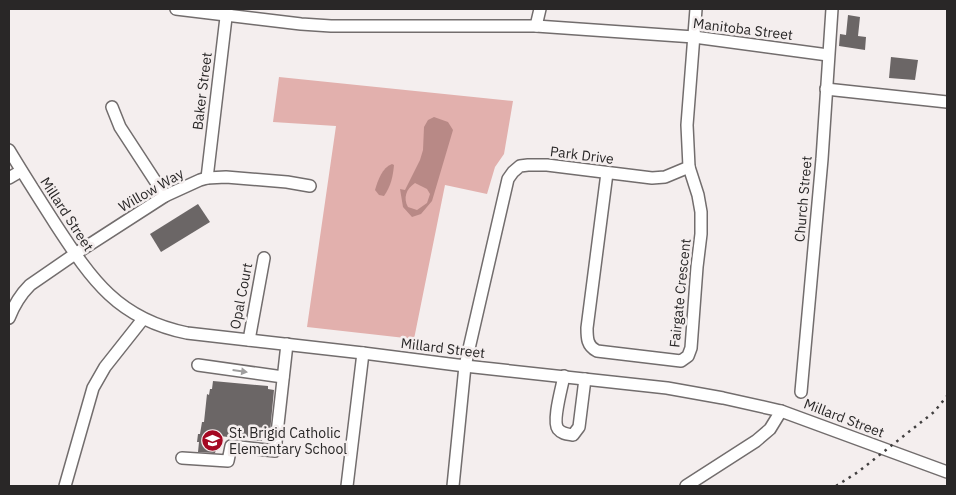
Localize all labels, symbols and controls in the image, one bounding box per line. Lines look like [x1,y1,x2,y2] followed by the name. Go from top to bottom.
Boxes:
[692,14,794,44] street label: Manitoba Street
[188,51,216,131] street label: Baker Street
[549,142,615,168] street label: Park Drive
[790,155,816,243] street label: Church Street
[115,164,187,216] street label: Willow Way
[36,174,98,255] street label: Millard Street
[665,238,695,348] street label: Fairgate Crescent
[226,261,256,331] street label: Opal Court
[400,334,486,362] street label: Millard Street
[233,367,249,375] one-way arrow
[801,394,887,442] street label: Millard Street
[229,424,347,458] place label: St. Brigid Catholic Elementary School
[201,429,225,453] school or university icon: St. Brigid Catholic Elementary School

